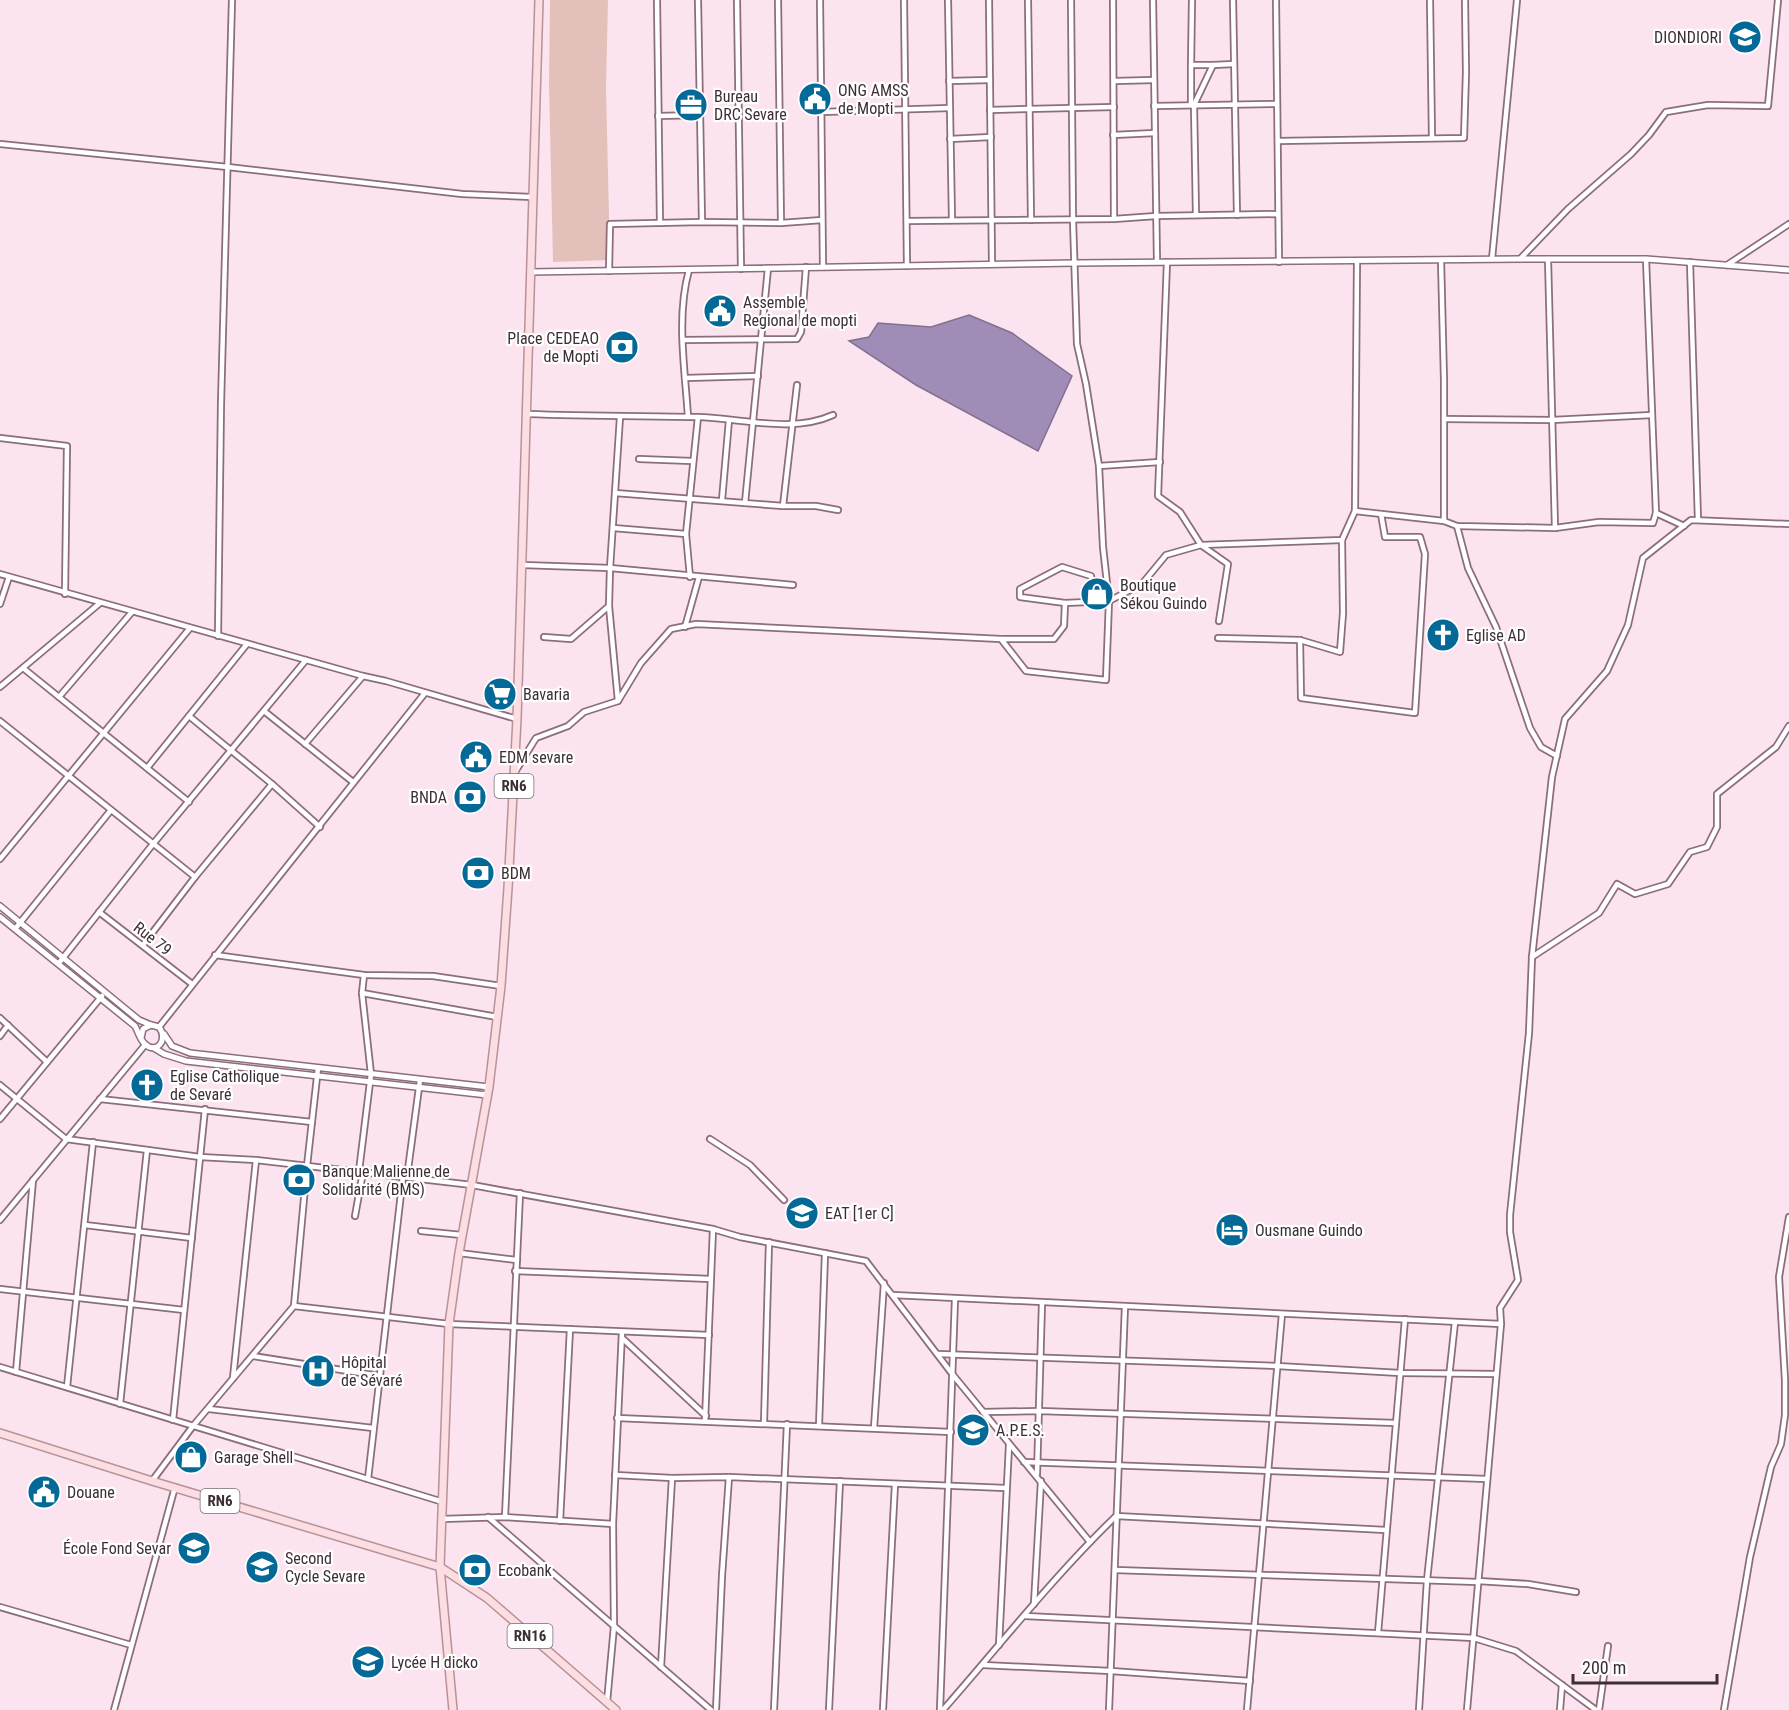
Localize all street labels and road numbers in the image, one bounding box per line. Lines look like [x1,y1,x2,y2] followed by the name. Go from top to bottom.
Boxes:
[494,774,534,798] road number: RN6
[130,918,176,959] street label: Rue 79
[200,1489,240,1513] road number: RN6
[508,1624,552,1648] road number: RN16

